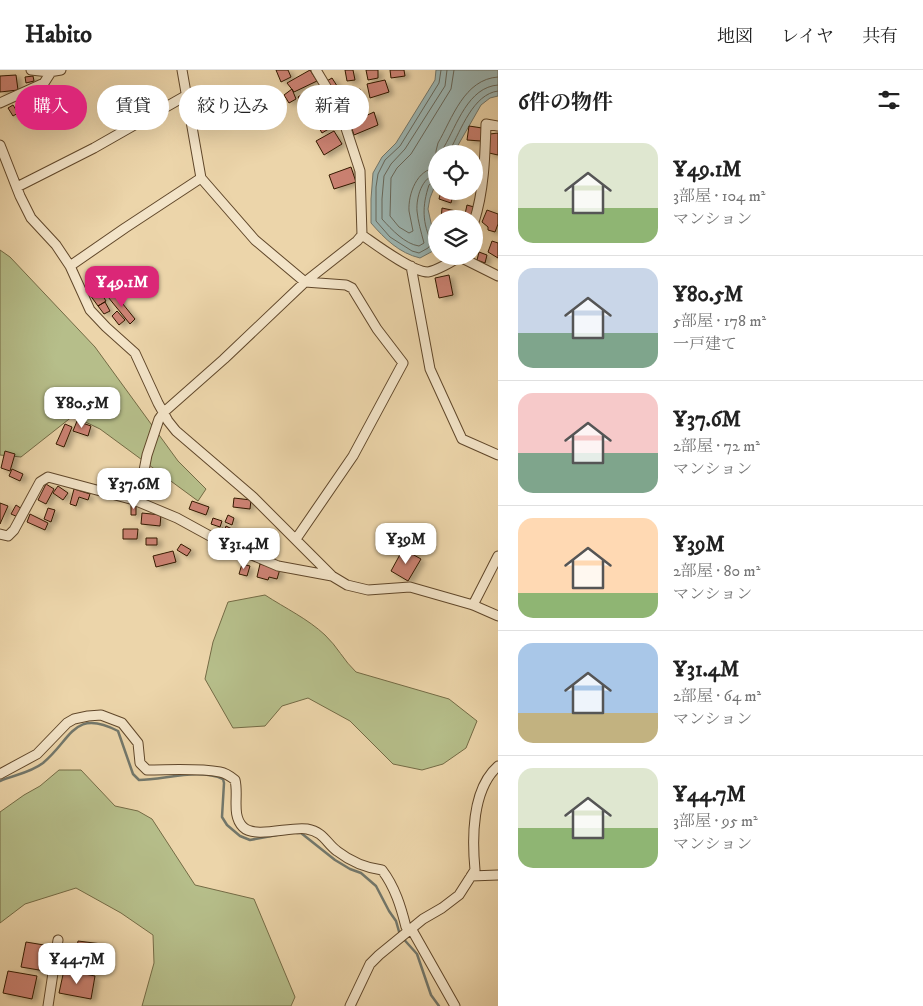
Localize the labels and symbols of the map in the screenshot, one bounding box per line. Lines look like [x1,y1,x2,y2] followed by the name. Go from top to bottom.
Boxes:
[81,266,163,308] pin: ¥49.1M
[41,386,123,429] pin: ¥80.5M
[93,468,175,510] pin: ¥37.6M
[376,522,436,565] pin: ¥39M
[203,528,285,570] pin: ¥31.4M
[36,942,118,985] pin: ¥44.7M

